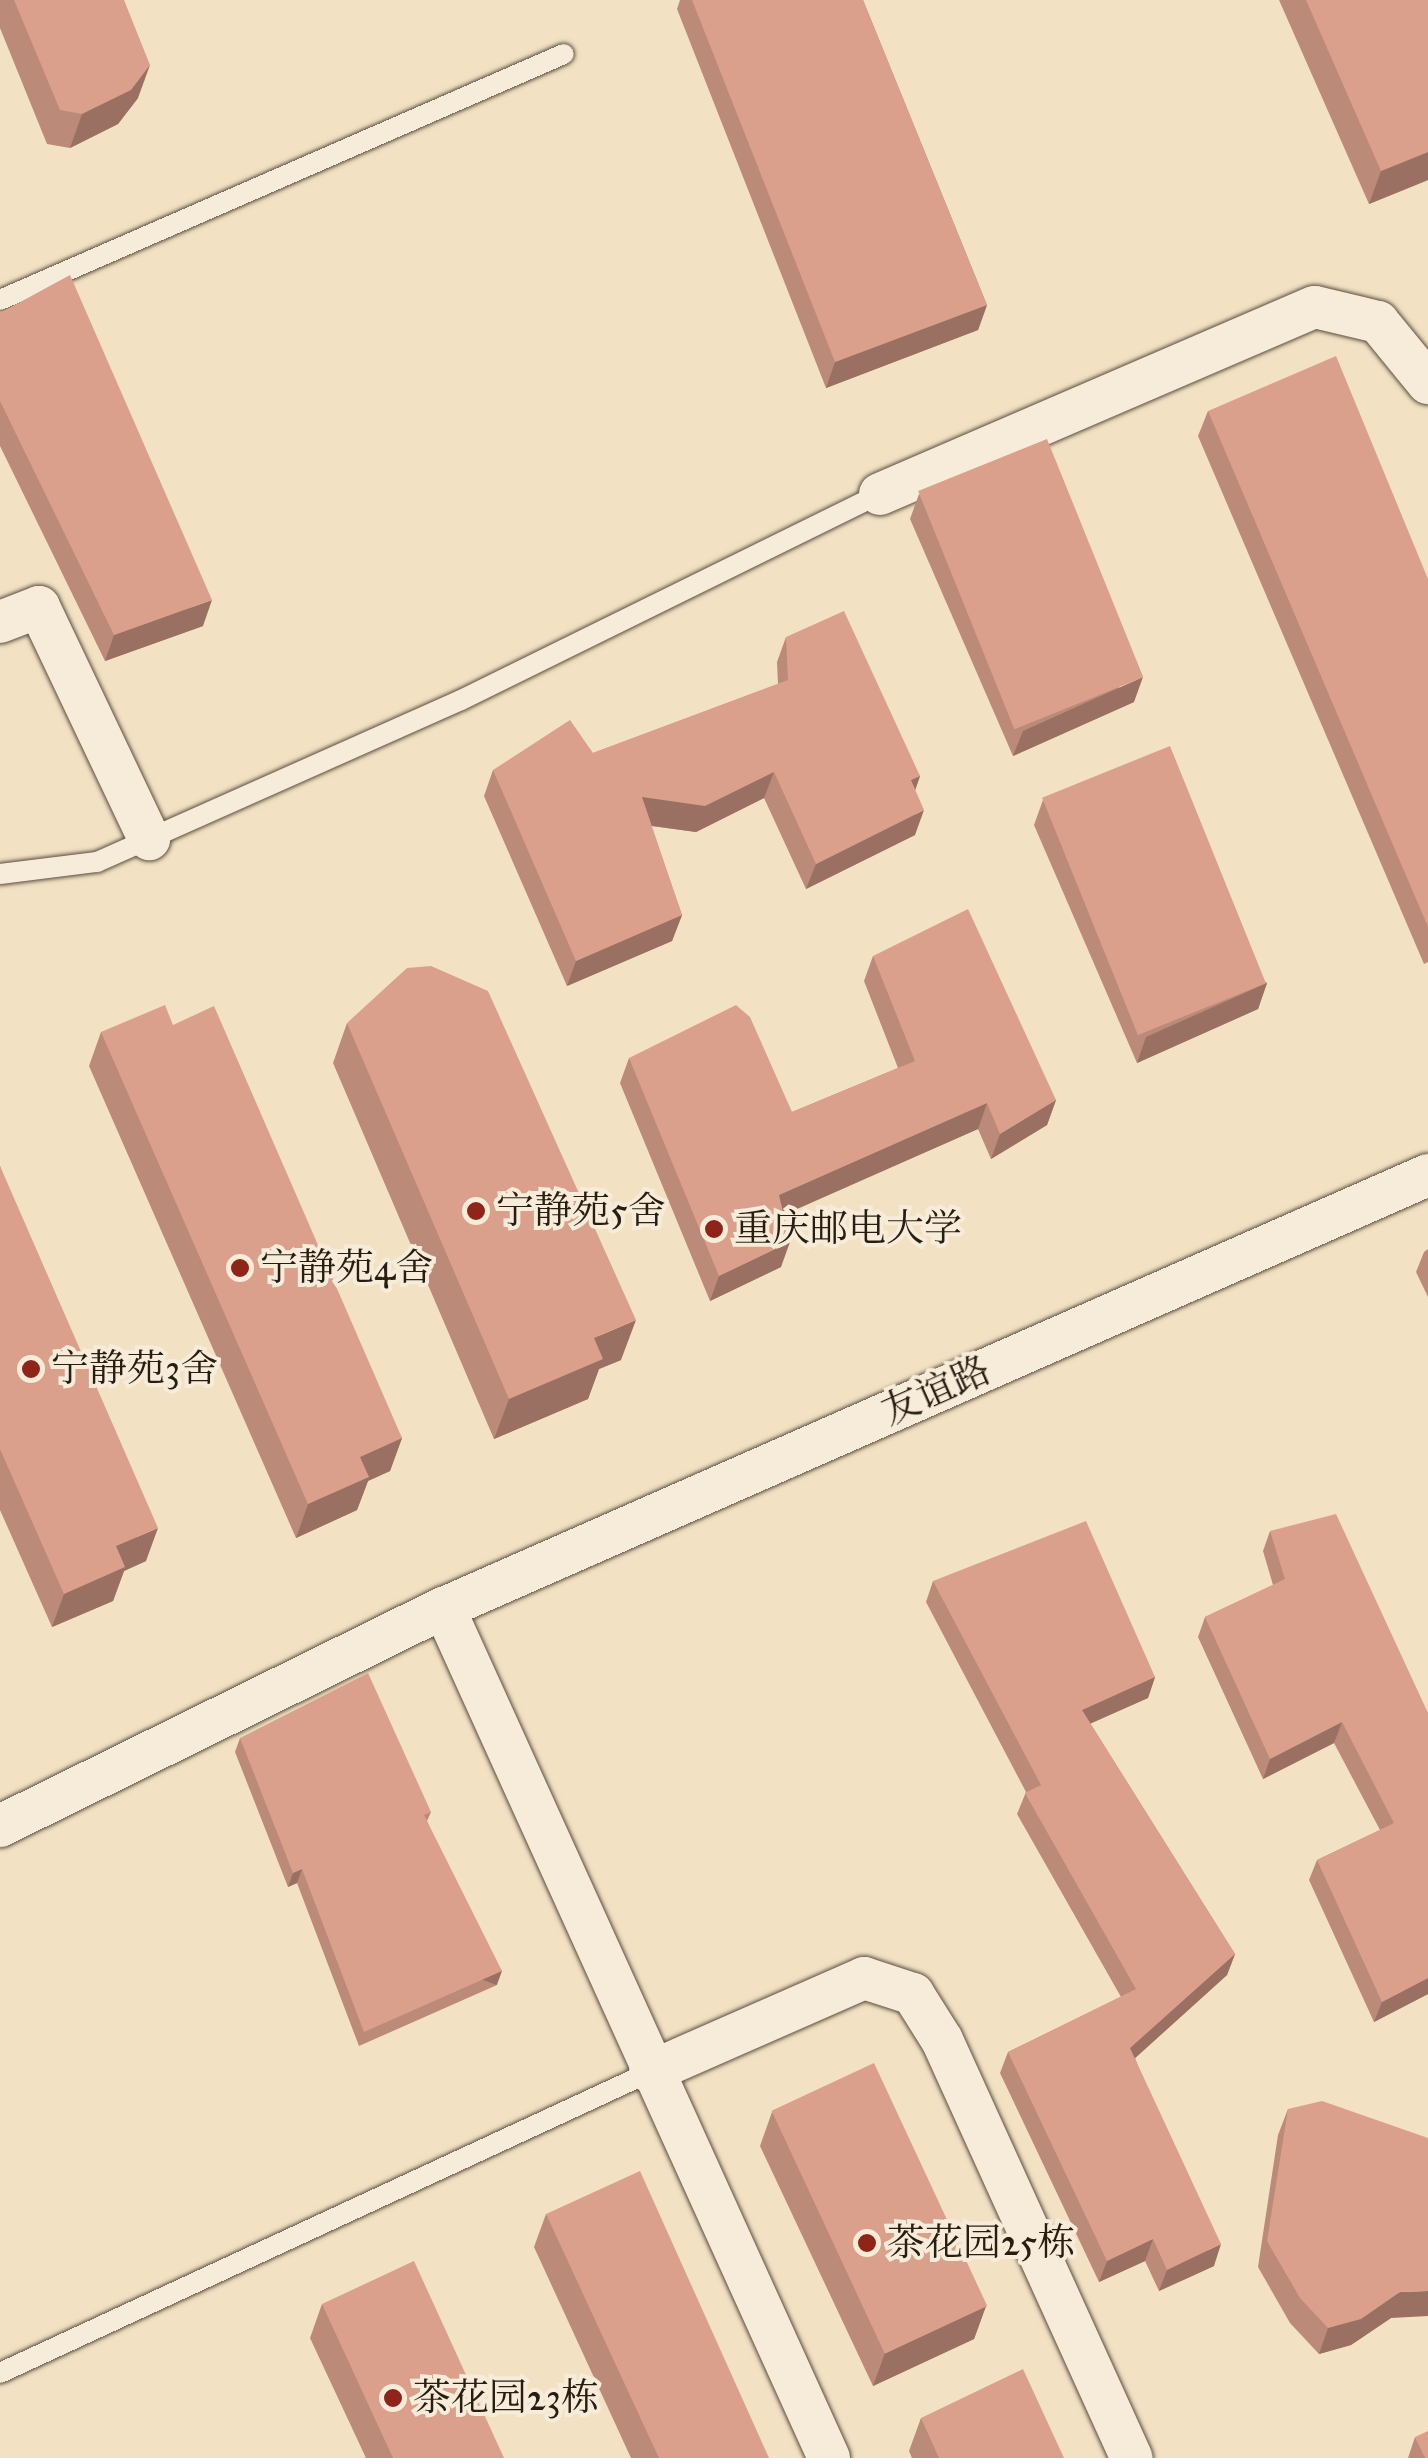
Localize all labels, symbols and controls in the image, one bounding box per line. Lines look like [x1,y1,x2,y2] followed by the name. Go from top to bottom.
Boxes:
[496,1188,666,1234] place label: 宁静苑5舍
[465,1200,487,1222] marker: 宁静苑5舍
[734,1206,962,1252] place label: 重庆邮电大学
[703,1218,725,1240] marker: 重庆邮电大学
[260,1245,433,1291] place label: 宁静苑4舍
[229,1257,251,1279] marker: 宁静苑4舍
[51,1346,218,1392] place label: 宁静苑3舍
[875,1347,997,1435] street label: 友谊路
[20,1358,42,1380] marker: 宁静苑3舍
[887,2220,1075,2266] place label: 茶花园25栋
[856,2232,878,2254] marker: 茶花园25栋
[413,2375,599,2421] place label: 茶花园23栋
[382,2387,404,2409] marker: 茶花园23栋

